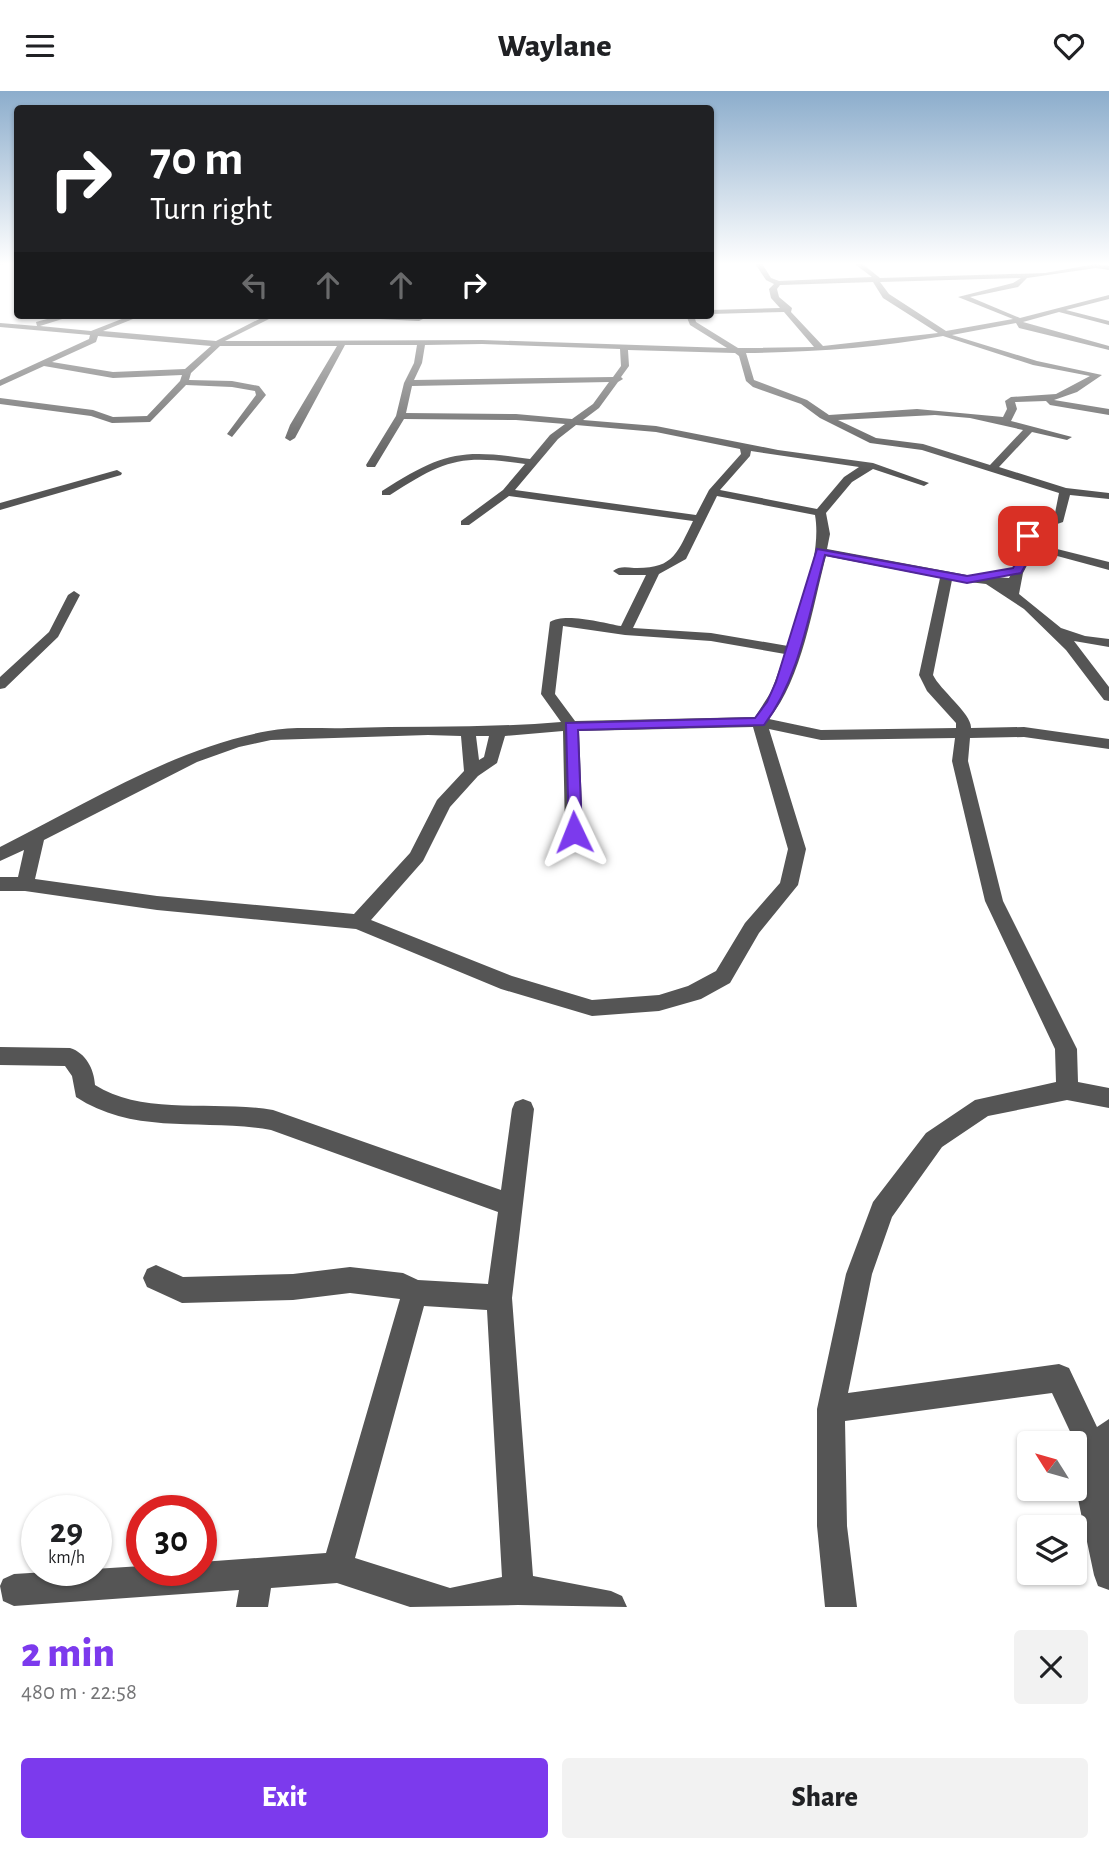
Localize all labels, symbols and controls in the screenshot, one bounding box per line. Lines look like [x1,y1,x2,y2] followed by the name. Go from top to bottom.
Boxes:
[21,27,59,65] icon: menu
[1050,27,1088,65] icon: heart
[498,30,611,62] text: Waylane
[35,133,126,224] icon: right
[150,135,244,184] text: 70 m
[150,193,272,225] text: Turn right
[236,266,274,304] icon: left
[309,266,347,304] icon: ahead
[382,266,420,304] icon: ahead
[455,266,493,304] icon: right
[998,506,1058,566] pin
[1009,517,1047,555] icon: arrive
[537,795,611,869] position arrow
[1017,1431,1087,1501] north arrow
[1017,1431,1087,1585] map controls
[126,1495,217,1586] speed limit sign: 30
[50,1514,83,1549] text: 29
[1017,1515,1087,1585] button: layers
[48,1549,85,1567] text: km/h
[1014,1630,1088,1704] button: close
[21,1632,115,1674] text: 2 min
[21,1681,137,1704] text: 480 m · 22:58
[21,1758,548,1838] button: Exit
[562,1758,1088,1838] button: Share

